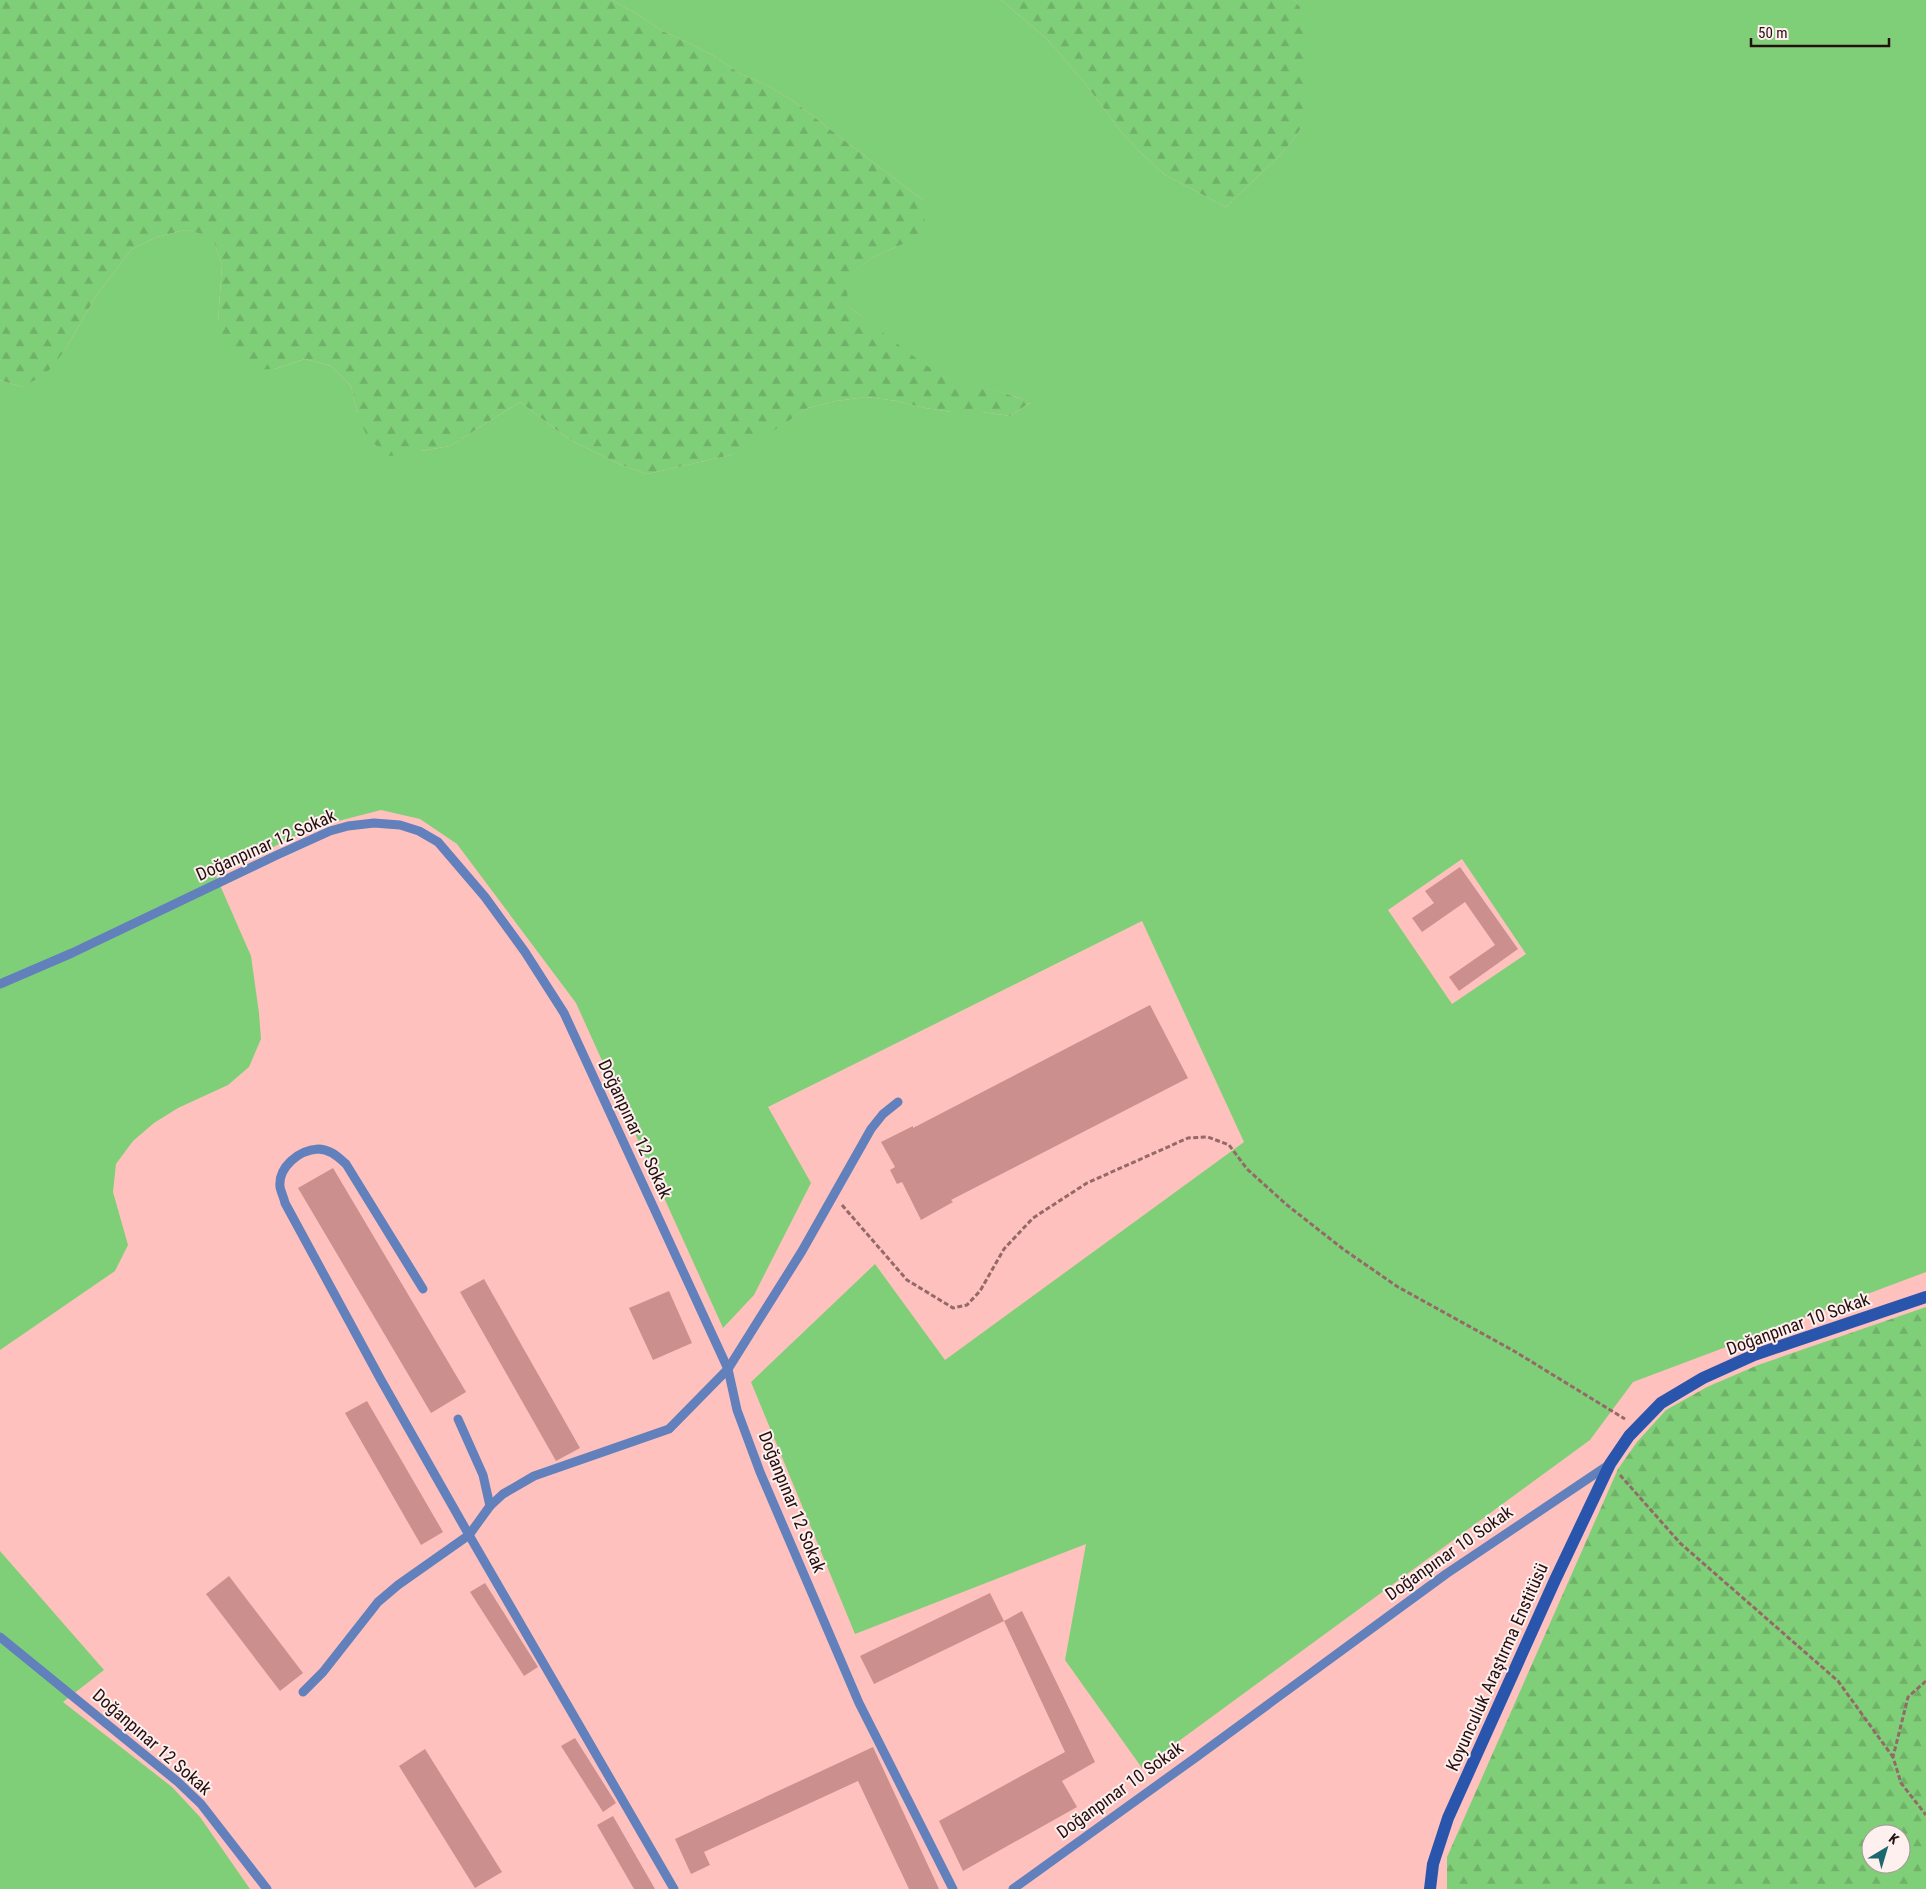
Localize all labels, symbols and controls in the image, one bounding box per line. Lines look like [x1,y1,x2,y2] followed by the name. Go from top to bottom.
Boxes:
[1751,15,1888,47] scale bar
[1758,24,1788,42] text: 50 m
[193,804,339,885] street label: Doğanpınar 12 Sokak
[594,1056,677,1202] street label: Doğanpınar 12 Sokak
[1723,1288,1872,1359] street label: Doğanpınar 10 Sokak
[754,1428,830,1576] street label: Doğanpınar 12 Sokak
[1381,1501,1516,1604] street label: Doğanpınar 10 Sokak
[1441,1560,1552,1774] street label: Koyunculuk Araştırma Enstitüsü
[89,1684,216,1799] street label: Doğanpınar 12 Sokak
[1053,1737,1187,1842] street label: Doğanpınar 10 Sokak
[1861,1824,1911,1874] north arrow
[1886,1830,1902,1848] text: K

